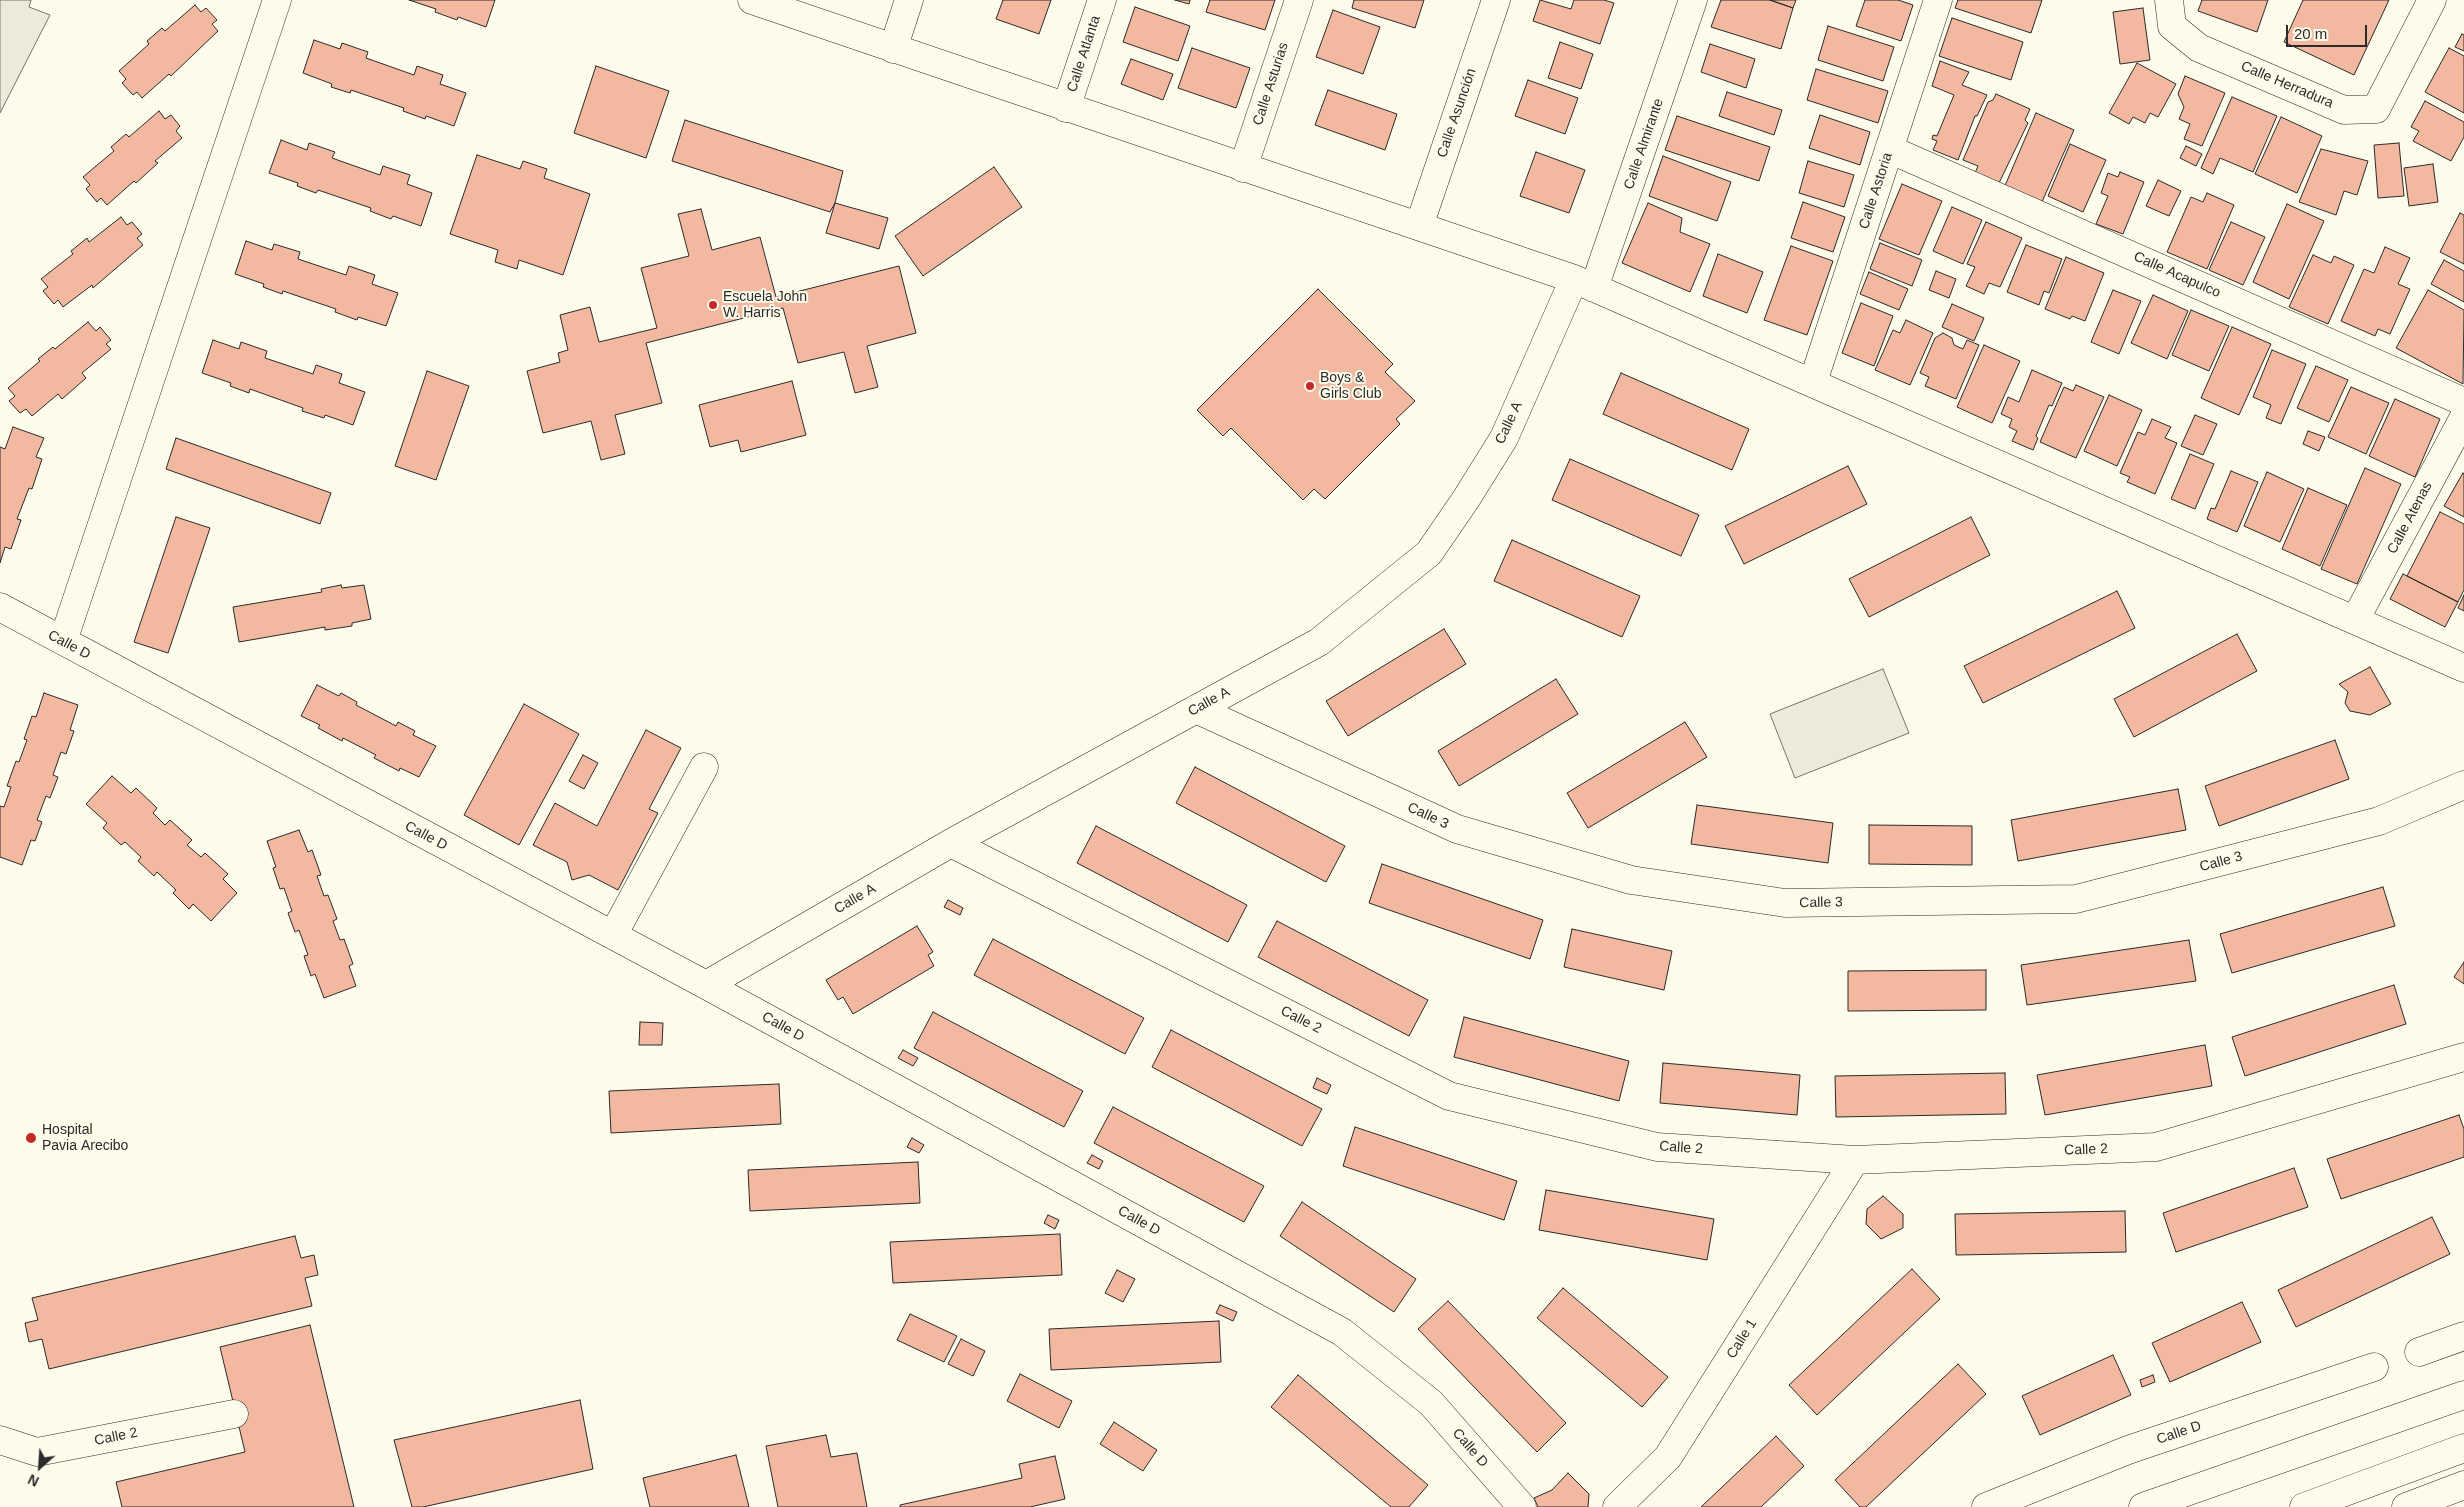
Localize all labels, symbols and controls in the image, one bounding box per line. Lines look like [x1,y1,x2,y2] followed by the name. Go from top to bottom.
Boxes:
[1064,14,1104,94] street label: Calle Atlanta
[2289,15,2370,47] scale bar
[2294,25,2327,42] text: 20 m
[1250,40,1292,128] street label: Calle Asturias
[2238,58,2336,112] street label: Calle Herradura
[1434,66,1480,160] street label: Calle Asunción
[1621,96,1667,192] street label: Calle Almirante
[1856,151,1896,231] street label: Calle Astoria
[2131,248,2223,302] street label: Calle Acapulco
[723,289,807,322] place label: Escuela John W. Harris
[707,299,719,311] marker: Escuela John W. Harris
[1320,370,1381,402] place label: Boys & Girls Club
[1304,380,1316,392] marker: Boys & Girls Club
[1492,399,1526,447] street label: Calle A
[2384,479,2436,557] street label: Calle Atenas
[45,627,93,663] street label: Calle D
[1185,684,1233,720] street label: Calle A
[1405,799,1451,833] street label: Calle 3
[402,818,450,854] street label: Calle D
[2198,848,2244,876] street label: Calle 3
[831,880,879,918] street label: Calle A
[1799,894,1843,912] street label: Calle 3
[1278,1003,1324,1037] street label: Calle 2
[759,1009,807,1045] street label: Calle D
[42,1122,128,1154] place label: Hospital Pavia Arecibo
[24,1131,38,1145] marker: Hospital Pavia Arecibo
[1659,1138,1703,1158] street label: Calle 2
[2064,1141,2108,1159] street label: Calle 2
[1115,1203,1163,1239] street label: Calle D
[1723,1316,1761,1362] street label: Calle 1
[2155,1418,2203,1448] street label: Calle D
[93,1425,139,1449] street label: Calle 2
[1449,1425,1491,1471] street label: Calle D
[15,1442,65,1492] north arrow
[25,1471,41,1490] text: N

